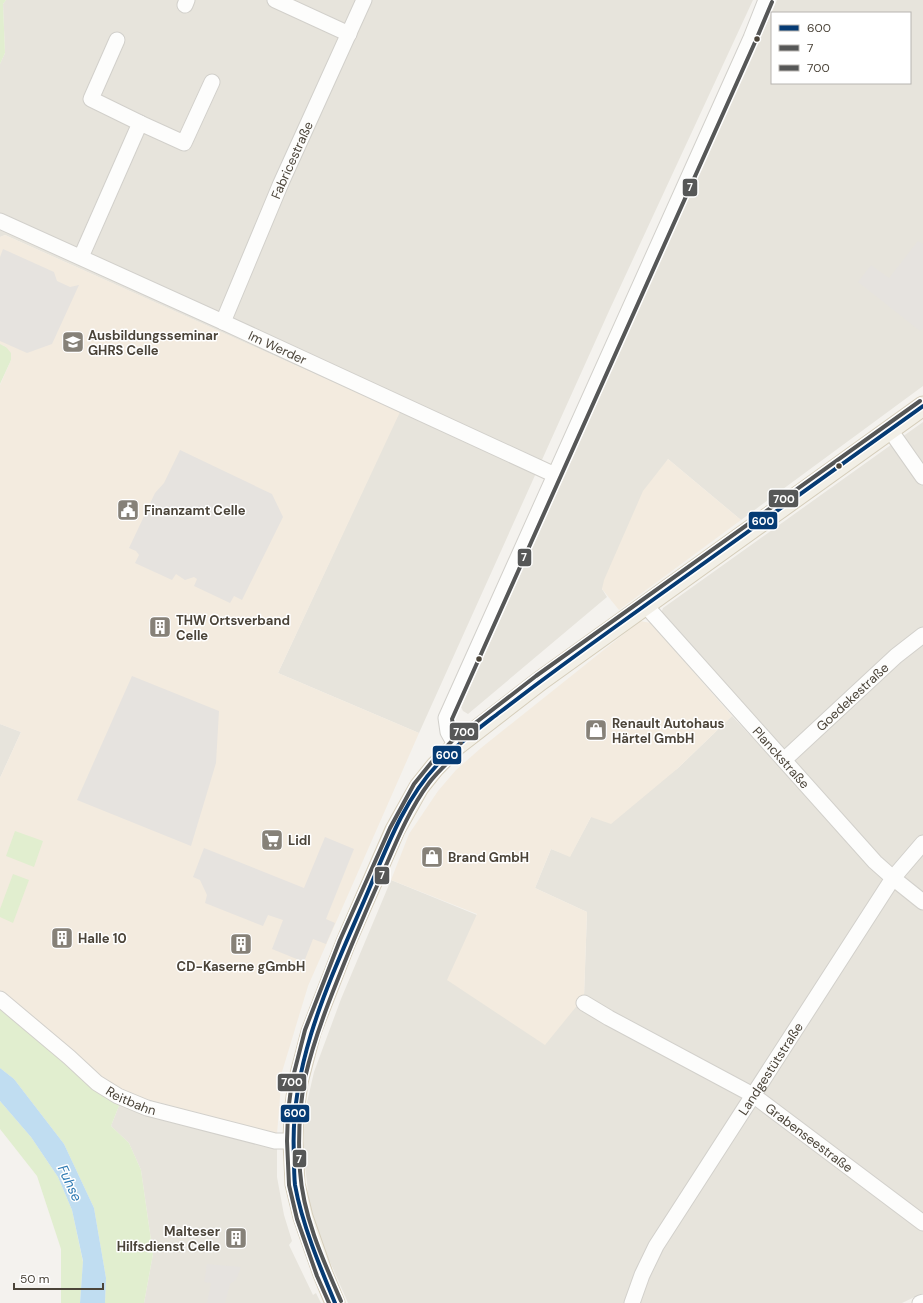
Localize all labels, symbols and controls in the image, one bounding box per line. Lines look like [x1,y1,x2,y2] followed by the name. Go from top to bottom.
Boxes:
[771,12,911,84] legend
[807,20,831,36] text: 600
[752,34,762,44] unlabelled marker
[807,40,813,56] text: 7
[807,60,830,76] text: 700
[267,119,317,202] street label: Fabricestraße
[682,178,698,197] line badge: 7
[687,180,693,194] text: 7
[88,327,219,359] place label: Ausbildungsseminar GHRS Celle
[246,327,310,368] street label: Im Werder
[60,329,86,355] school or university icon: Ausbildungsseminar GHRS Celle
[834,461,844,471] unlabelled marker
[768,489,799,508] line badge: 700
[773,492,795,506] text: 700
[115,497,141,523] public building icon: Finanzamt Celle
[144,502,246,519] place label: Finanzamt Celle
[748,511,778,530] line badge: 600
[752,514,774,528] text: 600
[517,548,532,567] line badge: 7
[521,550,527,564] text: 7
[176,612,290,644] place label: THW Ortsverband Celle
[147,614,173,640] building icon: THW Ortsverband Celle
[474,654,484,664] unlabelled marker
[813,659,892,735] street label: Goedekestraße
[612,715,725,747] place label: Renault Autohaus Härtel GmbH
[583,717,609,743] shop icon: Renault Autohaus Härtel GmbH
[449,722,479,741] line badge: 700
[749,723,813,792] street label: Planckstraße
[453,725,475,739] text: 700
[432,745,462,765] line badge: 600
[436,748,458,762] text: 600
[259,827,285,853] supermarket icon: Lidl
[288,832,311,849] place label: Lidl
[419,844,445,870] shop icon: Brand GmbH
[448,849,529,866] place label: Brand GmbH
[374,866,390,885] line badge: 7
[379,868,385,882] text: 7
[49,925,75,951] building icon: Halle 10
[78,930,127,947] place label: Halle 10
[228,931,254,957] building icon: CD-Kaserne gGmbH
[177,958,305,975] place label: CD-Kaserne gGmbH
[735,1019,807,1118] street label: Landgestütstraße
[277,1073,307,1092] line badge: 700
[281,1075,303,1089] text: 700
[103,1083,158,1119] street label: Reitbahn
[762,1099,856,1176] street label: Grabenseestraße
[280,1104,310,1123] line badge: 600
[284,1106,306,1120] text: 600
[292,1149,307,1168] line badge: 7
[296,1152,302,1166] text: 7
[54,1162,86,1204] water label: Fuhse
[117,1223,221,1255] place label: Malteser Hilfsdienst Celle
[223,1225,249,1251] building icon: Malteser Hilfsdienst Celle
[14,1265,103,1291] scale bar
[20,1271,49,1287] text: 50 m

